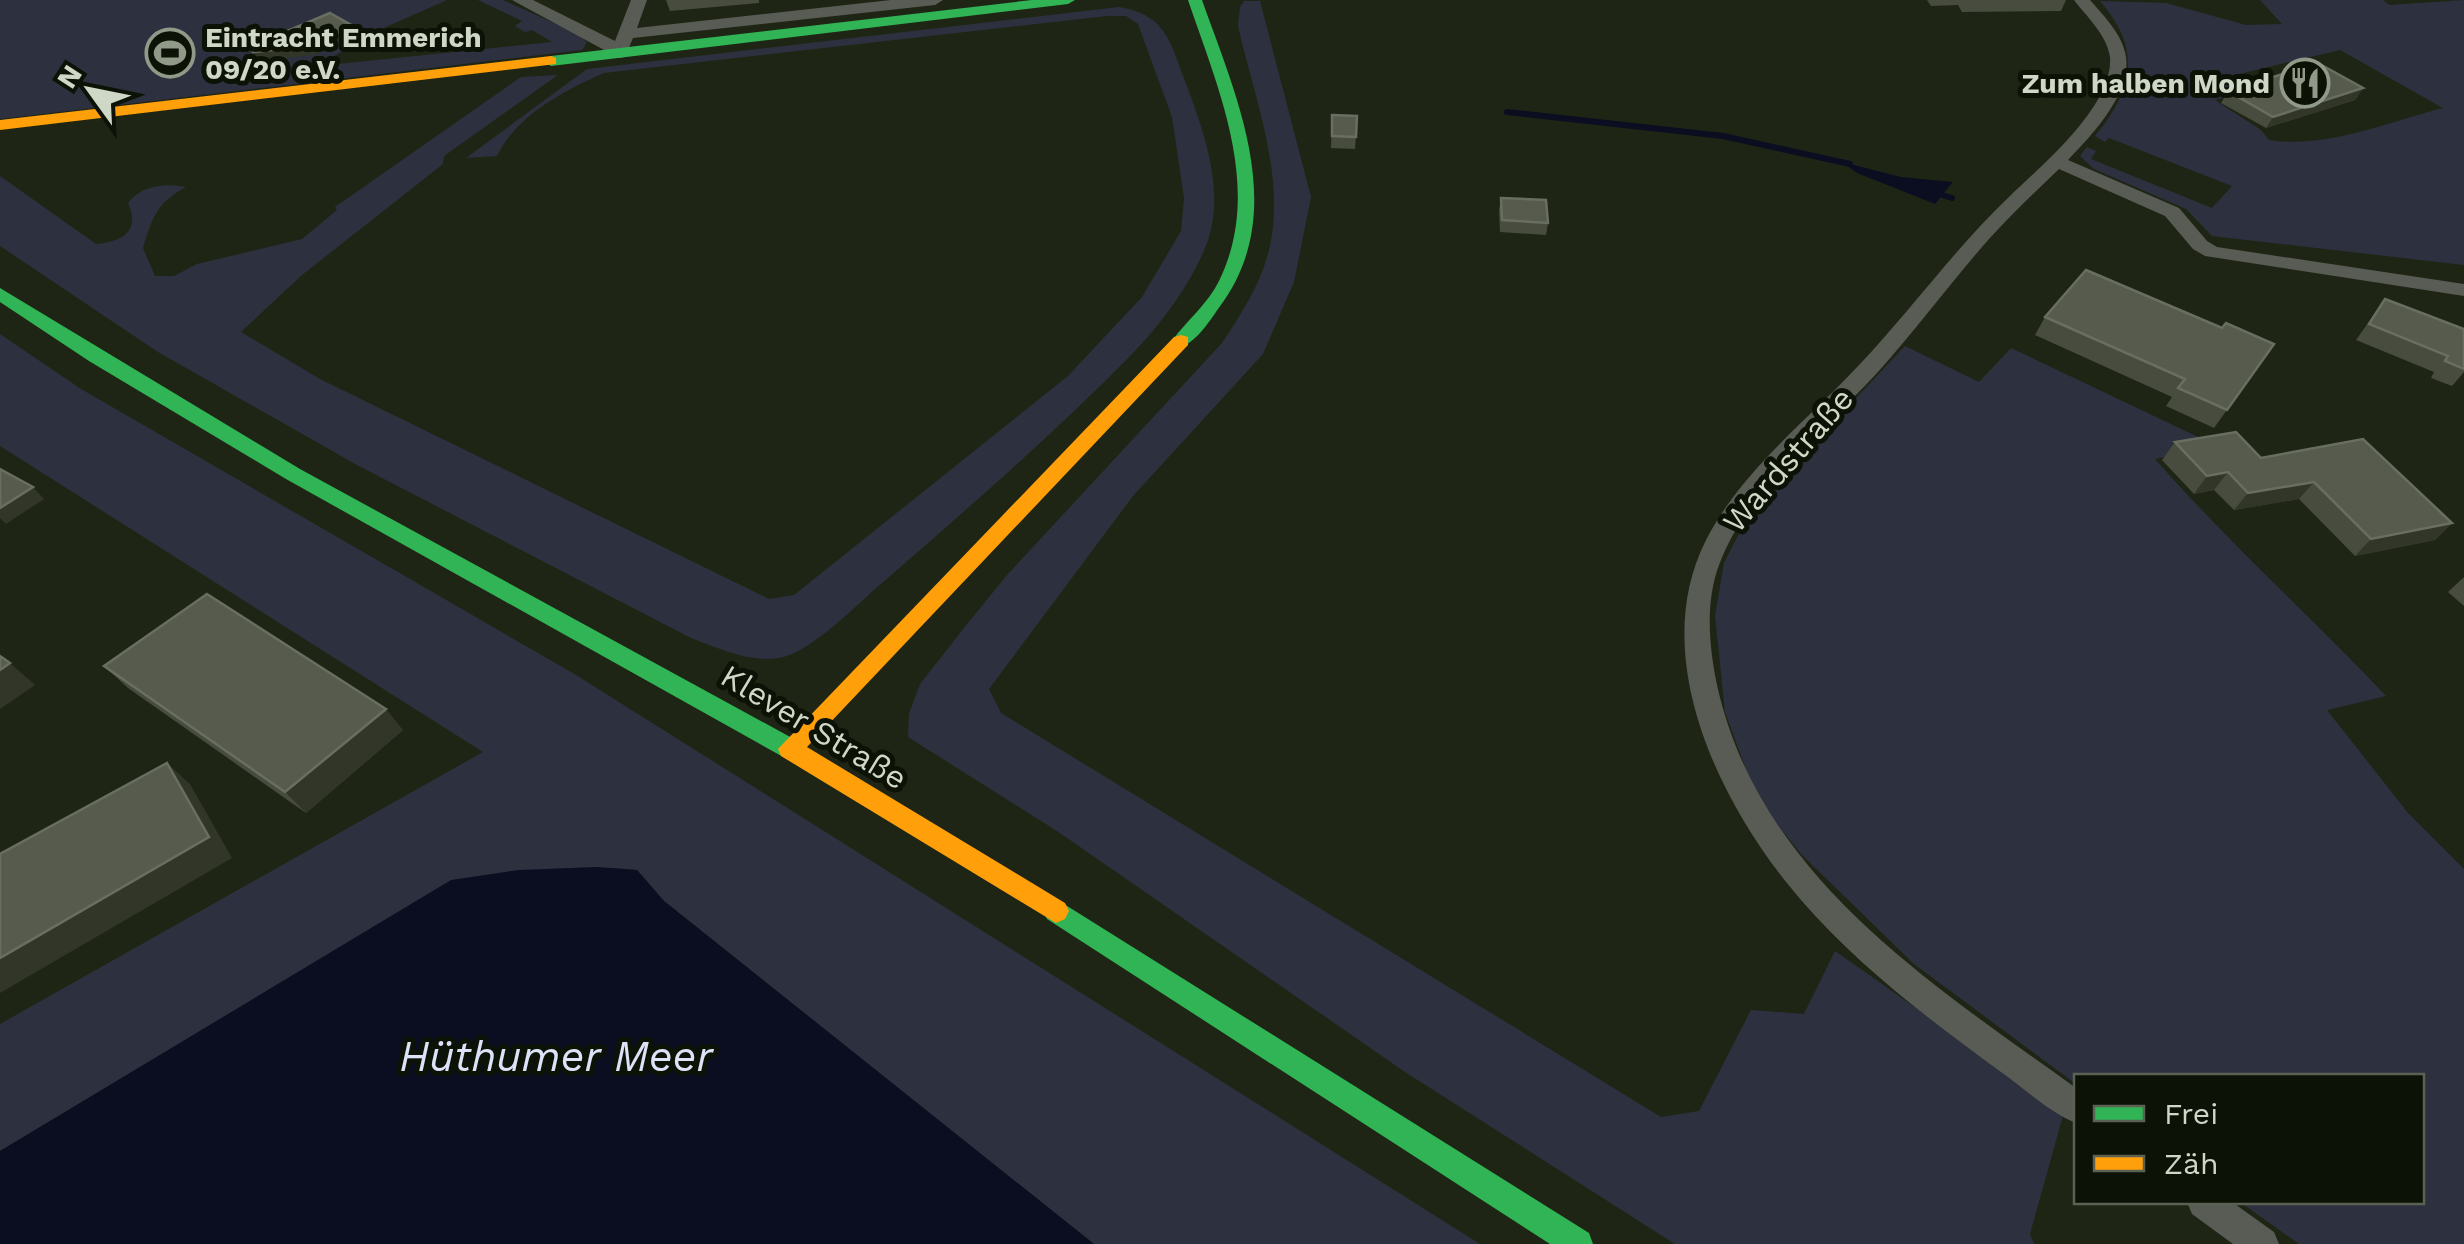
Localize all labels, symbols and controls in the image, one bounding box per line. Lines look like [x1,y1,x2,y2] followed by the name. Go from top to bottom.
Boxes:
[205,21,482,86] place label: Eintracht Emmerich 09/20 e.V.
[144,27,196,79] sports icon: Eintracht Emmerich 09/20 e.V.
[40,40,140,140] north arrow
[2279,57,2331,109] restaurant icon: Zum halben Mond
[50,59,89,94] text: N
[2022,67,2270,100] place label: Zum halben Mond
[1715,380,1861,540] street label: Wardstraße
[714,657,914,797] street label: Klever Straße
[399,1032,715,1081] water label: Hüthumer Meer
[2074,1074,2424,1204] legend
[2164,1096,2218,1131] text: Frei
[2164,1146,2218,1181] text: Zäh

